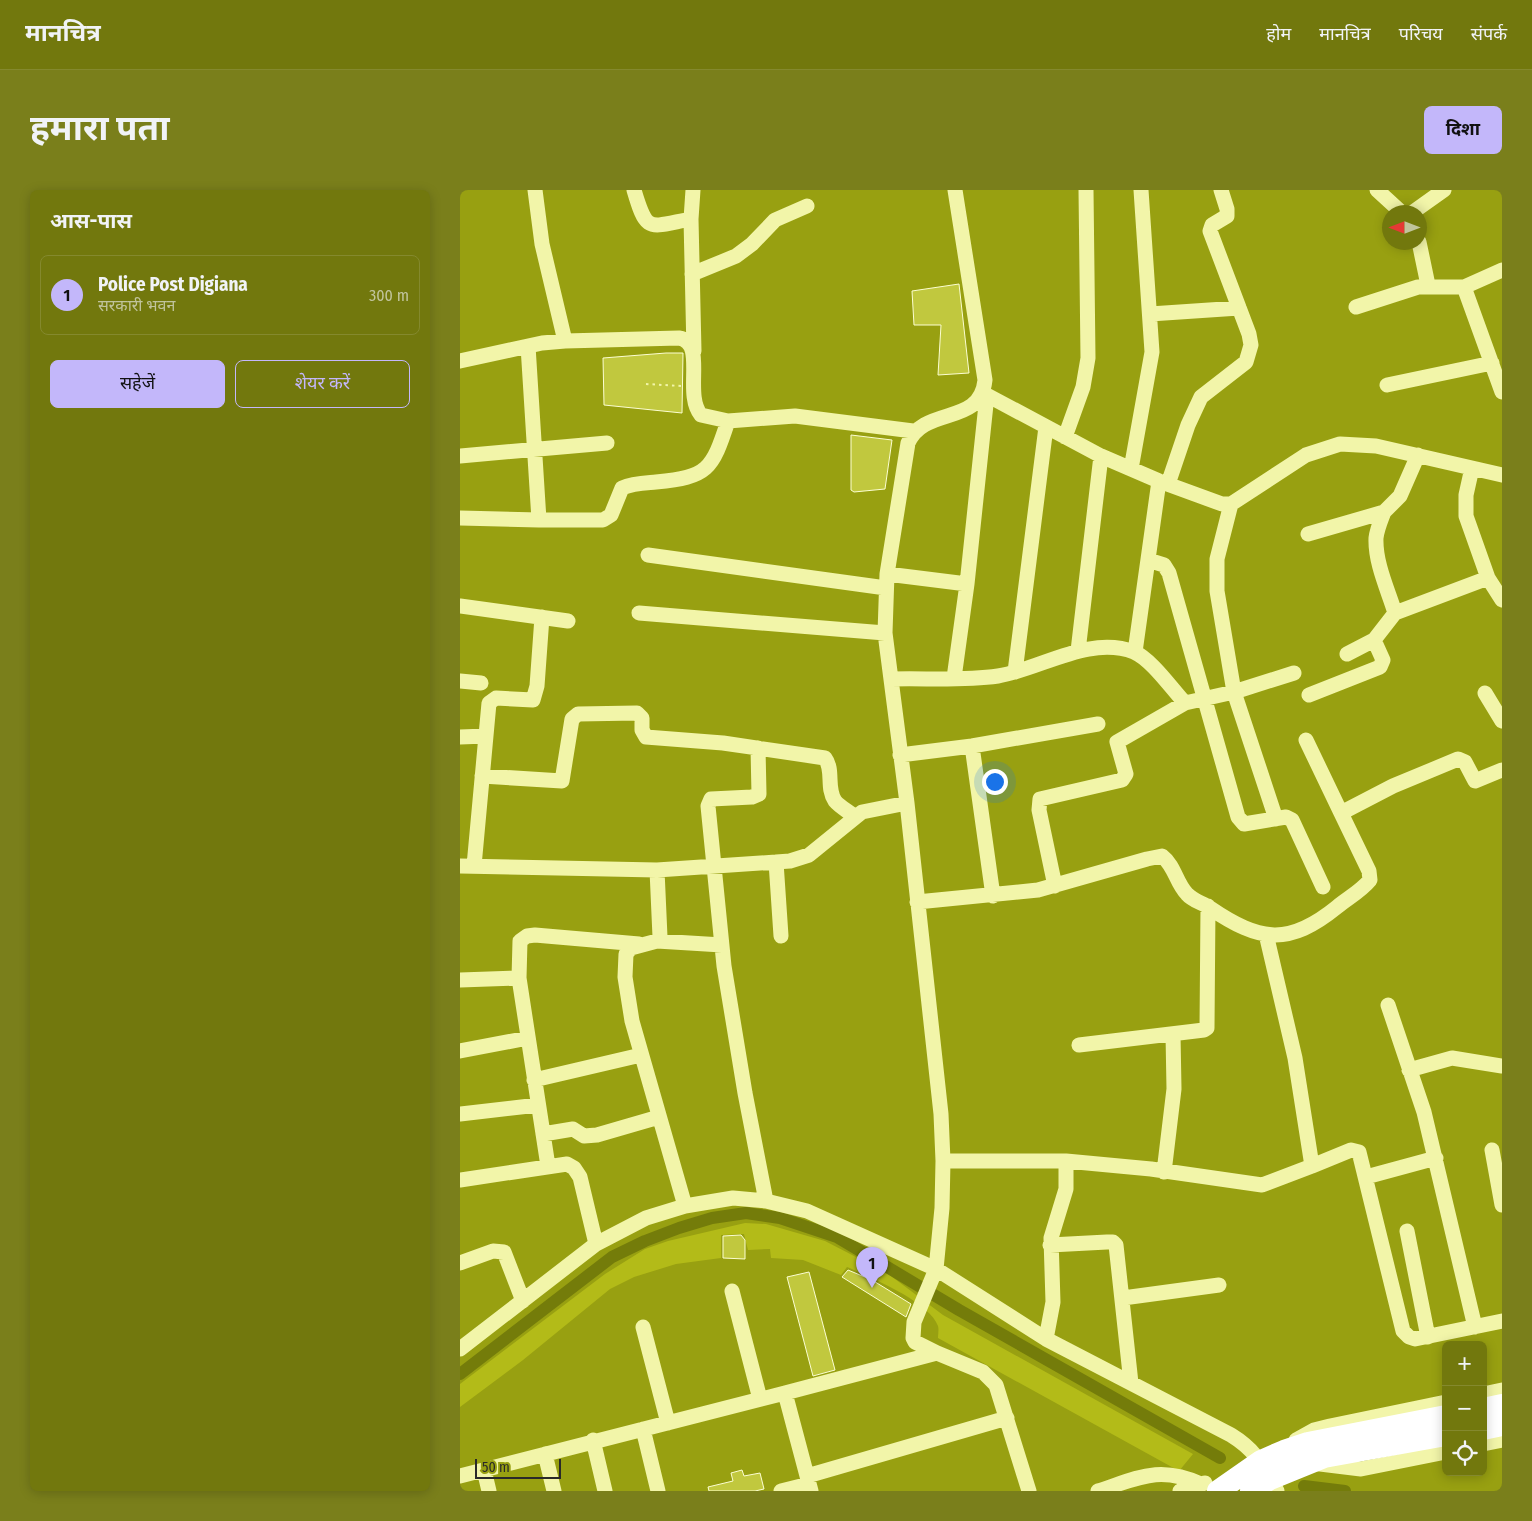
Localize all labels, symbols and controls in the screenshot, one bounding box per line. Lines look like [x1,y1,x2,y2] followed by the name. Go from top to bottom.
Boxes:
[25,19,101,47] text: मानचित्र
[1266,23,1291,45] text: होम
[1319,23,1371,45] text: मानचित्र
[1399,23,1443,45] text: परिचय
[1471,23,1507,45] text: संपर्क
[1424,106,1502,154] button: दिशा
[30,107,169,149] text: हमारा पता
[1382,205,1427,250] north arrow
[50,208,132,234] text: आस-पास
[98,273,248,296] text: Police Post Digiana
[64,286,70,305] text: 1
[369,286,409,305] text: 300 m
[98,296,175,315] text: सरकारी भवन
[50,360,225,408] button: सहेजें
[235,360,410,408] button: शेयर करें
[982,769,1008,795] your location
[856,1247,888,1288] pin: 1
[1442,1341,1487,1476] map controls
[1442,1341,1487,1386] button: +
[1442,1386,1487,1431] button: −
[1442,1431,1487,1476] button: locate
[475,1456,561,1479] scale bar
[482,1459,510,1476] text: 50 m

